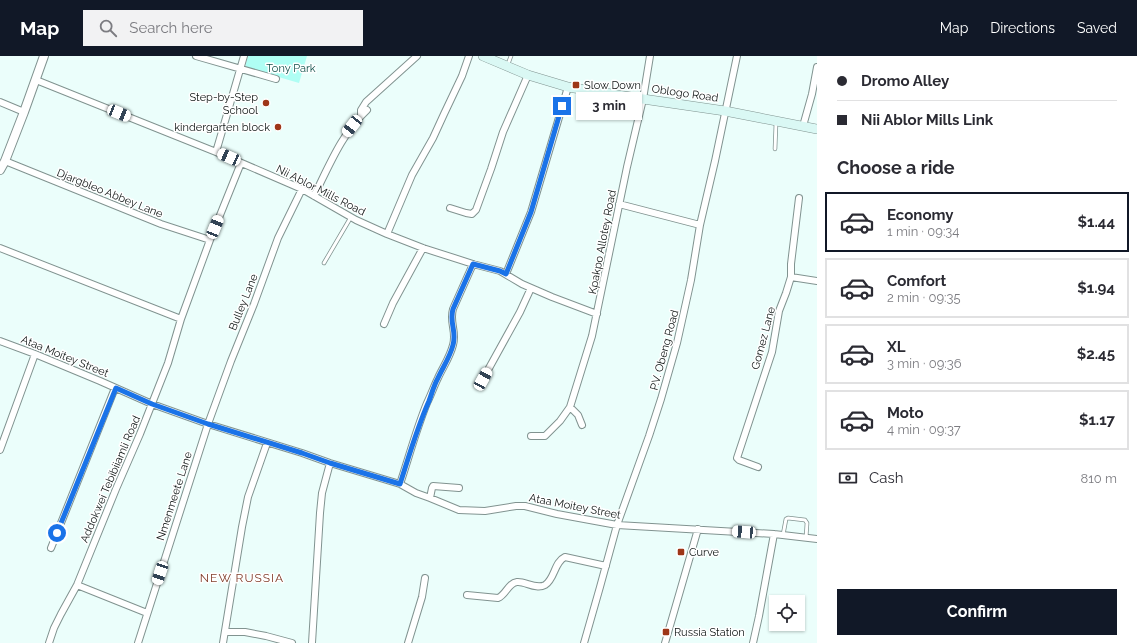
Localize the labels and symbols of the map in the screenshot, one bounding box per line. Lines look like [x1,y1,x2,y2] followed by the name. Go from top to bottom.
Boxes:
[266,62,316,75] park label: Tony Park
[584,79,641,92] place label: Slow Down
[571,80,581,90] marker: Slow Down
[651,82,719,105] street label: Oblogo Road
[189,91,258,117] place label: Step-by-Step School
[576,92,642,120] callout: 3 min
[553,97,571,115] route end
[261,98,271,108] marker: Step-by-Step School
[106,103,132,123] car
[340,113,364,139] car
[174,121,270,134] place label: kindergarten block
[273,122,283,132] marker: kindergarten block
[216,147,242,167] car
[274,162,368,219] street label: Nii Ablor Mills Road
[55,166,165,221] street label: Djargbleo Abbey Lane
[586,189,619,295] street label: Kpakpo Allotey Road
[205,214,225,240] car
[226,271,261,332] street label: Bulley Lane
[749,305,778,371] street label: Gomez Lane
[648,308,681,392] street label: P.V. Obeng Road
[19,333,111,380] street label: Ataa Moitey Street
[472,366,494,392] car
[78,414,143,545] street label: Addokwei Tebibiiamli Road
[154,450,195,542] street label: Nmenmeete Lane
[528,491,622,522] street label: Ataa Moitey Street
[48,524,66,542] route start
[732,525,756,539] car
[689,546,720,559] place label: Curve
[676,547,686,557] marker: Curve
[151,560,169,586] car
[200,571,284,585] district label: NEW RUSSIA
[674,626,745,639] place label: Russia Station
[661,627,671,637] marker: Russia Station

